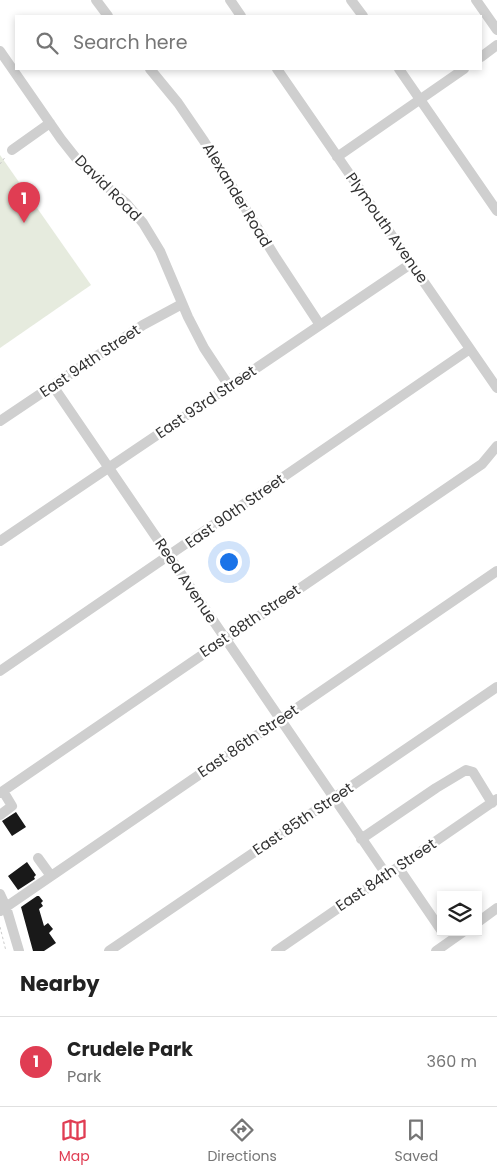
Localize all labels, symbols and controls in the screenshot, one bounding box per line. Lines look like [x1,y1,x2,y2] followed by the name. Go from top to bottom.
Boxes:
[15,15,482,70] search box
[33,29,61,57] icon: search
[73,29,187,56] text: Search here
[198,139,277,251] street label: Alexander Road
[71,150,146,225] street label: David Road
[341,168,434,287] street label: Plymouth Avenue
[8,182,40,223] pin: 1
[35,319,144,402] street label: East 94th Street
[151,360,260,443] street label: East 93rd Street
[181,468,289,553] street label: East 90th Street
[150,534,223,627] street label: Reed Avenue
[216,549,242,575] your location
[195,579,304,662] street label: East 88th Street
[193,699,302,782] street label: East 86th Street
[248,777,357,860] street label: East 85th Street
[331,833,440,916] street label: East 84th Street
[437,891,482,936] map controls
[437,891,482,936] button: layers
[20,969,100,998] text: Nearby
[67,1036,193,1063] text: Crudele Park
[33,1050,39,1073] text: 1
[427,1050,477,1073] text: 360 m
[67,1065,101,1088] text: Park
[59,1116,90,1167] tab: Map
[207,1116,277,1167] tab: Directions
[394,1116,438,1167] tab: Saved

